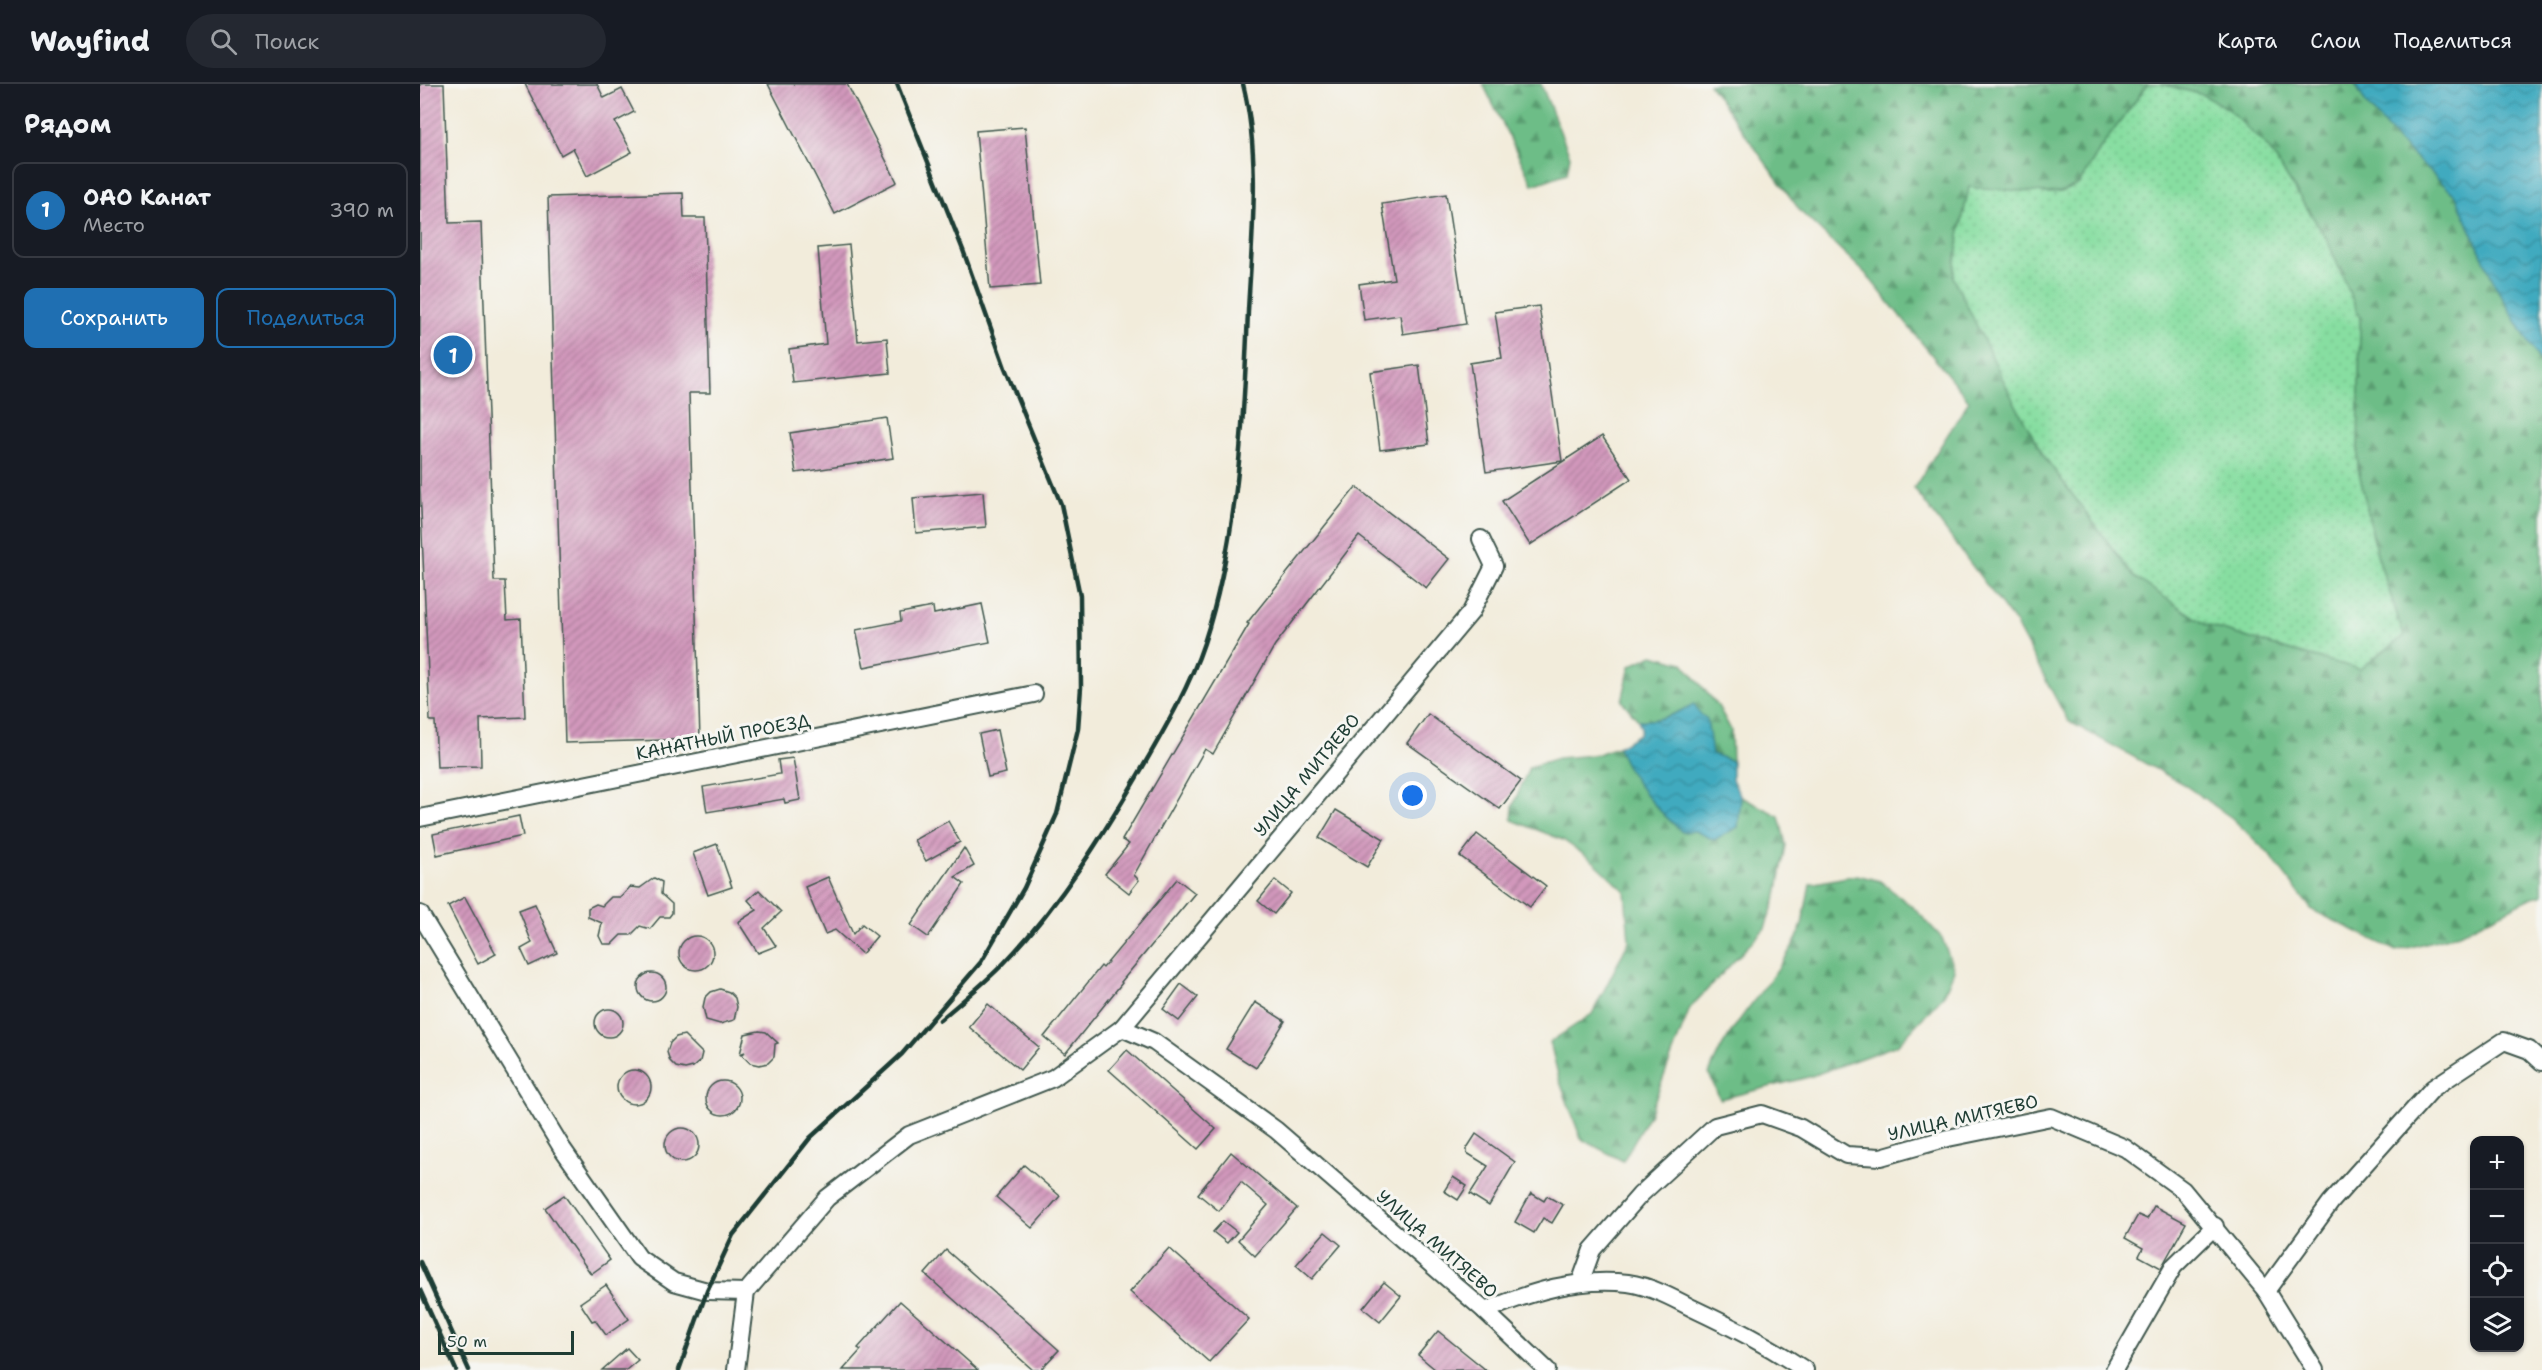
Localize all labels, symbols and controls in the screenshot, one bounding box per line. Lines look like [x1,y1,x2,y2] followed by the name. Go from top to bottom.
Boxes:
[186,14,606,68] search box
[30,22,150,60] text: Wayfind
[207,25,240,58] icon: search
[255,27,319,56] text: Поиск
[2217,27,2277,55] text: Карта
[2310,27,2361,55] text: Слои
[2394,27,2512,55] text: Поделиться
[24,106,111,141] text: Рядом
[83,183,211,212] text: ОАО Канат
[41,197,50,223] text: 1
[329,197,394,223] text: 390 m
[83,212,145,238] text: Место
[24,288,204,348] button: Сохранить
[216,288,396,348] button: Поделиться
[434,332,472,378] pin: 1
[634,708,813,766] street label: КАНАТНЫЙ ПРОЕЗД
[1248,708,1366,842] street label: УЛИЦА МИТЯЕВО
[1398,781,1427,810] your location
[1885,1089,2041,1147] street label: УЛИЦА МИТЯЕВО
[2470,1136,2524,1352] map controls
[2470,1136,2524,1190] button: +
[1371,1185,1503,1303] street label: УЛИЦА МИТЯЕВО
[2470,1190,2524,1244] button: −
[2470,1244,2524,1298] button: locate
[2470,1298,2524,1352] button: layers
[438,1328,574,1356] scale bar
[447,1331,487,1352] text: 50 m

